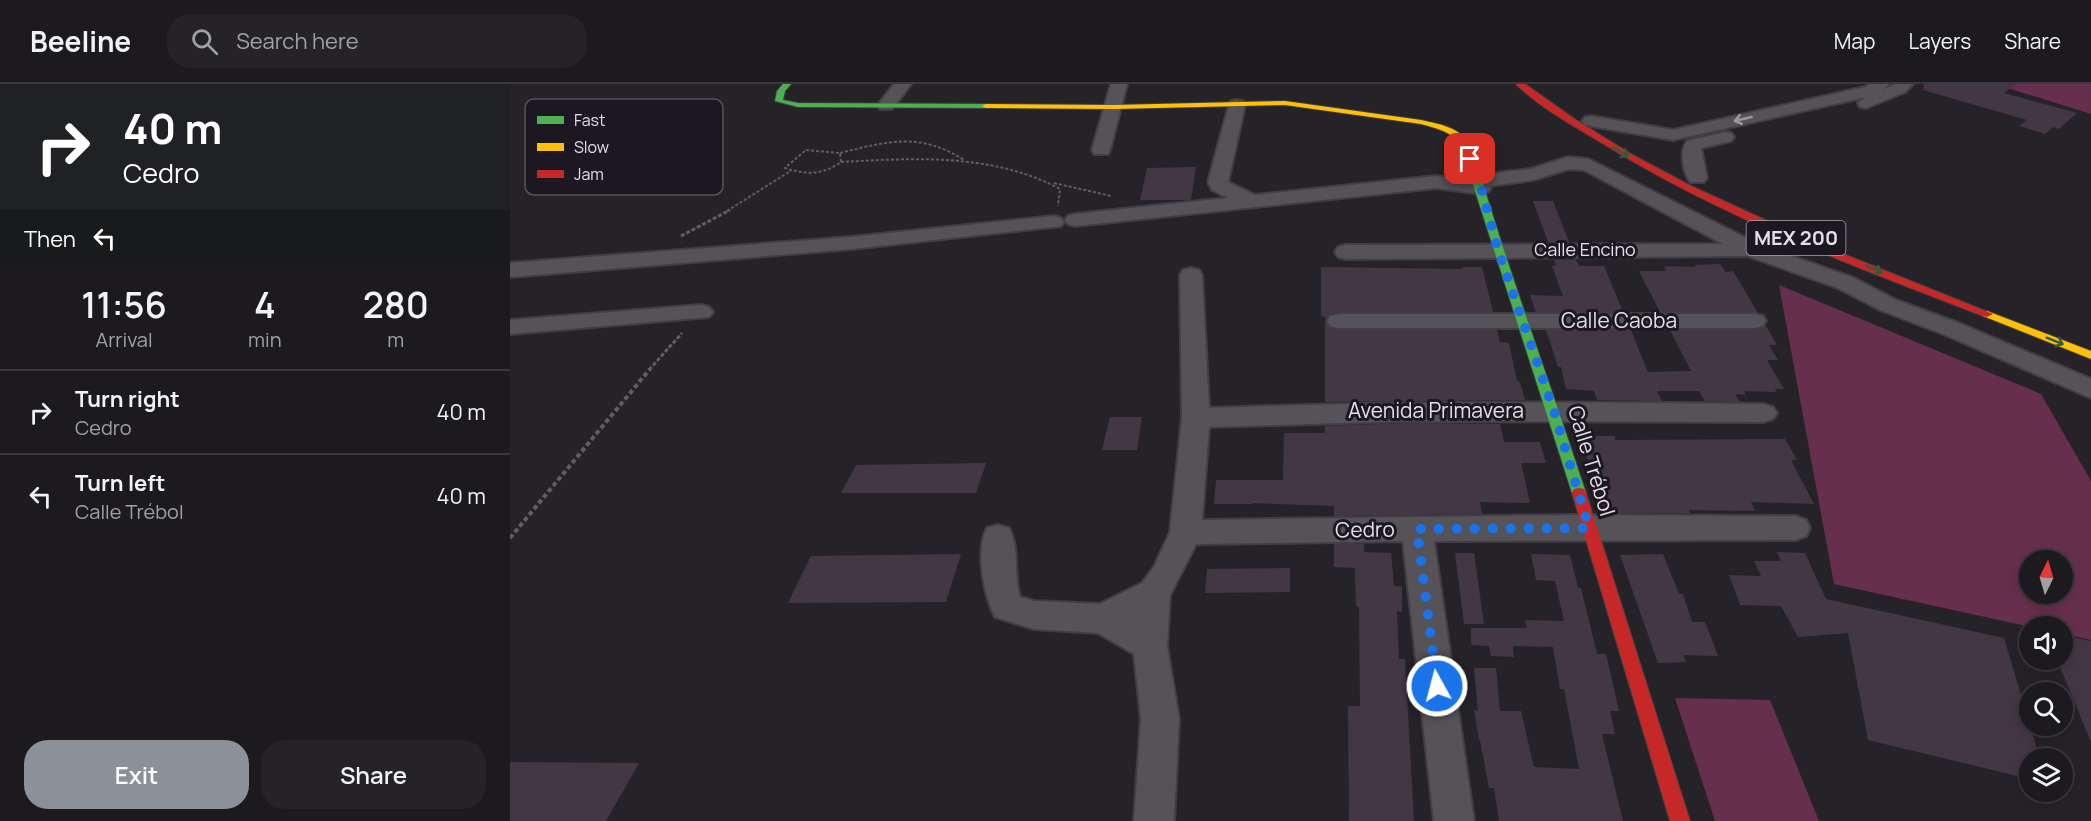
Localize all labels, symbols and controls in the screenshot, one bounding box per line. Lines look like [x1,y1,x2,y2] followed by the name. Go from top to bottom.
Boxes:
[167,14,587,68] search box
[30,22,131,60] text: Beeline
[188,25,221,58] icon: search
[236,26,359,56] text: Search here
[1834,27,1875,55] text: Map
[1908,27,1971,55] text: Layers
[2004,27,2061,55] text: Share
[123,99,222,157] text: 40 m
[525,99,723,195] legend
[24,108,102,186] icon: right
[574,109,605,131] text: Fast
[1734,114,1754,125] one-way arrow
[1444,133,1495,184] pin
[574,136,609,158] text: Slow
[1453,142,1486,175] icon: arrive
[1612,146,1629,158] one-way arrow
[123,154,200,191] text: Cedro
[574,163,604,185] text: Jam
[1746,221,1846,255] road number: MEX 200
[88,222,121,255] icon: left
[24,224,76,254] text: Then
[1534,237,1636,261] street label: Calle Encino
[1864,264,1882,275] one-way arrow
[81,280,167,329] text: 11:56
[254,280,276,329] text: 4
[363,280,429,329] text: 280
[1561,306,1677,334] street label: Calle Caoba
[95,326,153,353] text: Arrival
[248,326,282,353] text: min
[387,326,404,353] text: m
[2045,336,2064,347] one-way arrow
[75,384,180,414] text: Turn right
[24,396,57,429] icon: right
[1348,396,1524,424] street label: Avenida Primavera
[437,397,486,427] text: 40 m
[1562,402,1622,519] street label: Calle Trébol
[75,414,132,441] text: Cedro
[75,468,165,498] text: Turn left
[24,480,57,513] icon: left
[437,481,486,511] text: 40 m
[75,498,184,525] text: Calle Trébol
[1335,514,1395,544] street label: Cedro
[2019,550,2073,604] north arrow
[2019,550,2073,802] map controls
[2019,616,2073,670] button: sound
[1405,654,1469,718] position arrow
[2019,682,2073,736] button: search
[24,740,249,809] button: Exit
[261,740,486,809] button: Share
[2019,748,2073,802] button: layers

